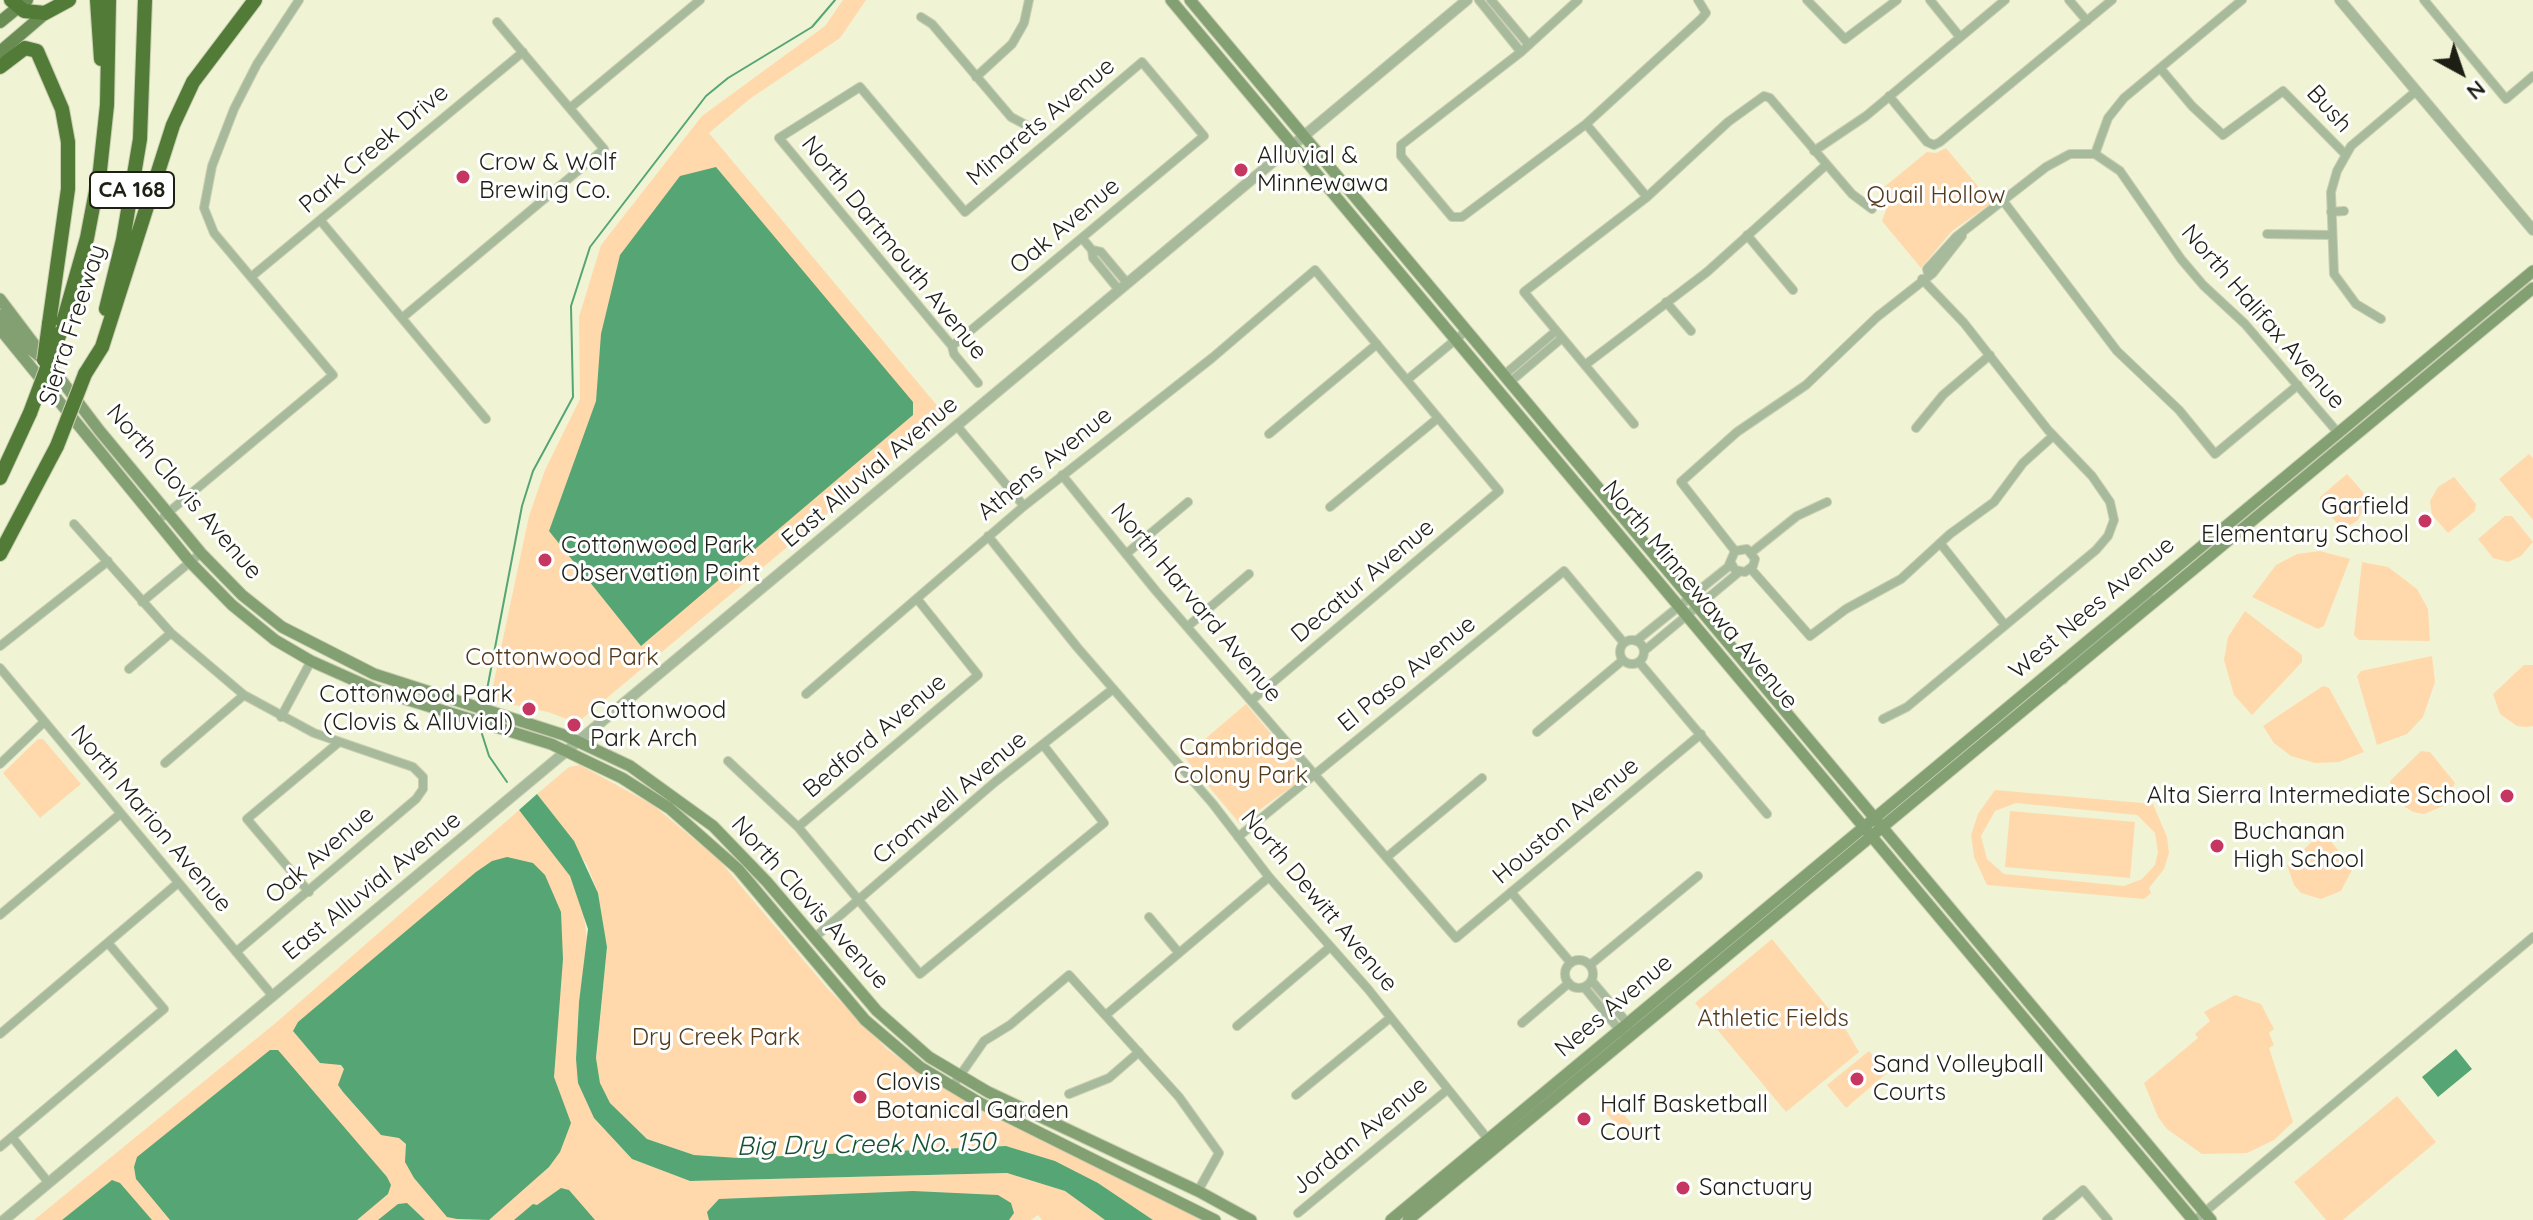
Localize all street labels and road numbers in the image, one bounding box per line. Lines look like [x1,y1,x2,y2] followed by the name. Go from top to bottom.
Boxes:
[961,52,1121,192] street label: Minarets Avenue
[293,78,455,220] street label: Park Creek Drive
[2300,79,2358,139] street label: Bush
[795,130,993,366] street label: North Dartmouth Avenue
[90,172,174,208] road number: CA 168
[1004,172,1126,280] street label: Oak Avenue
[2175,219,2351,415] street label: North Halifax Avenue
[34,241,112,409] street label: Sierra Freeway
[776,390,964,554] street label: East Alluvial Avenue
[100,399,268,585] street label: North Clovis Avenue
[972,401,1118,527] street label: Athens Avenue
[1596,475,1804,715] street label: North Minnewawa Avenue
[1104,498,1288,708] street label: North Harvard Avenue
[1286,513,1440,649] street label: Decatur Avenue
[2004,531,2180,685] street label: West Nees Avenue
[1332,610,1482,738] street label: El Paso Avenue
[798,668,952,804] street label: Bedford Avenue
[64,720,238,918] street label: North Marion Avenue
[867,725,1033,871] street label: Cromwell Avenue
[1487,752,1645,890] street label: Houston Avenue
[260,800,380,910] street label: Oak Avenue
[1234,804,1404,998] street label: North Dewitt Avenue
[277,805,467,967] street label: East Alluvial Avenue
[725,811,895,995] street label: North Clovis Avenue
[1549,949,1679,1063] street label: Nees Avenue
[1286,1071,1434,1201] street label: Jordan Avenue

